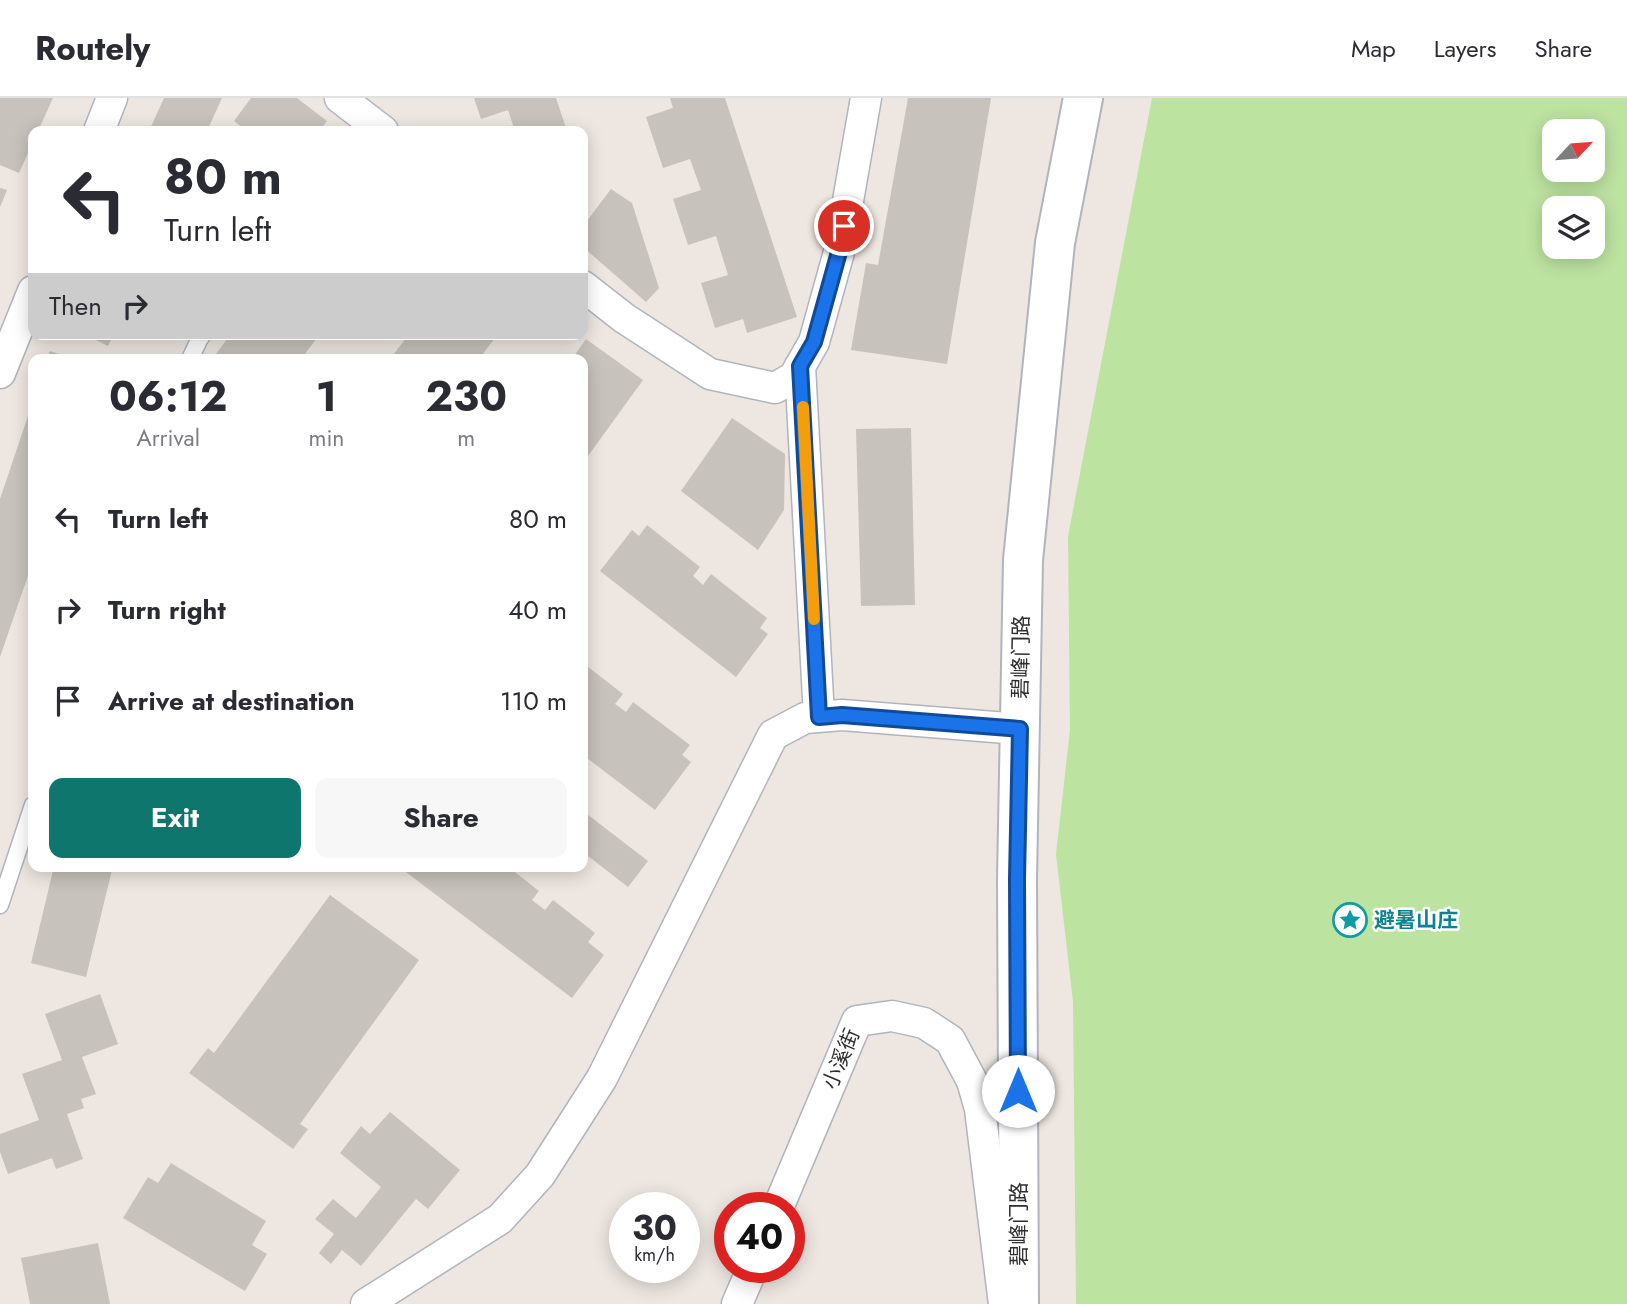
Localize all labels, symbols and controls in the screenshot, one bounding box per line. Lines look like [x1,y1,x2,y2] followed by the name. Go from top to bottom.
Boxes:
[35,25,150,72] text: Routely
[1351,31,1396,66] text: Map
[1434,31,1496,66] text: Layers
[1534,31,1592,66] text: Share
[1542,119,1605,182] north arrow
[1542,119,1605,259] map controls
[164,142,282,212] text: 80 m
[49,154,140,245] icon: left
[814,196,874,256] pin
[1542,196,1605,259] button: layers
[164,207,271,253] text: Turn left
[825,207,863,245] icon: arrive
[49,287,102,325] text: Then
[116,287,154,325] icon: right
[109,366,227,427] text: 06:12
[316,366,337,427] text: 1
[426,366,507,427] text: 230
[137,421,200,455] text: Arrival
[308,421,344,455] text: min
[457,421,475,455] text: m
[49,500,87,538] icon: left
[108,500,208,538] text: Turn left
[509,500,567,538] text: 80 m
[49,591,87,629] icon: right
[108,591,226,629] text: Turn right
[508,591,567,629] text: 40 m
[1005,615,1037,699] street label: 碧峰门路
[49,682,87,720] icon: arrive
[108,682,355,720] text: Arrive at destination
[500,682,567,720] text: 110 m
[49,778,301,858] button: Exit
[315,778,567,858] button: Share
[1331,901,1369,939] place icon: 避暑山庄
[1374,905,1458,935] place label: 避暑山庄
[815,1024,867,1094] street label: 小溪街
[981,1054,1055,1128] position arrow
[1004,1182,1034,1266] street label: 碧峰门路
[714,1192,805,1283] speed limit sign: 40
[632,1203,677,1253] text: 30
[634,1242,675,1268] text: km/h

